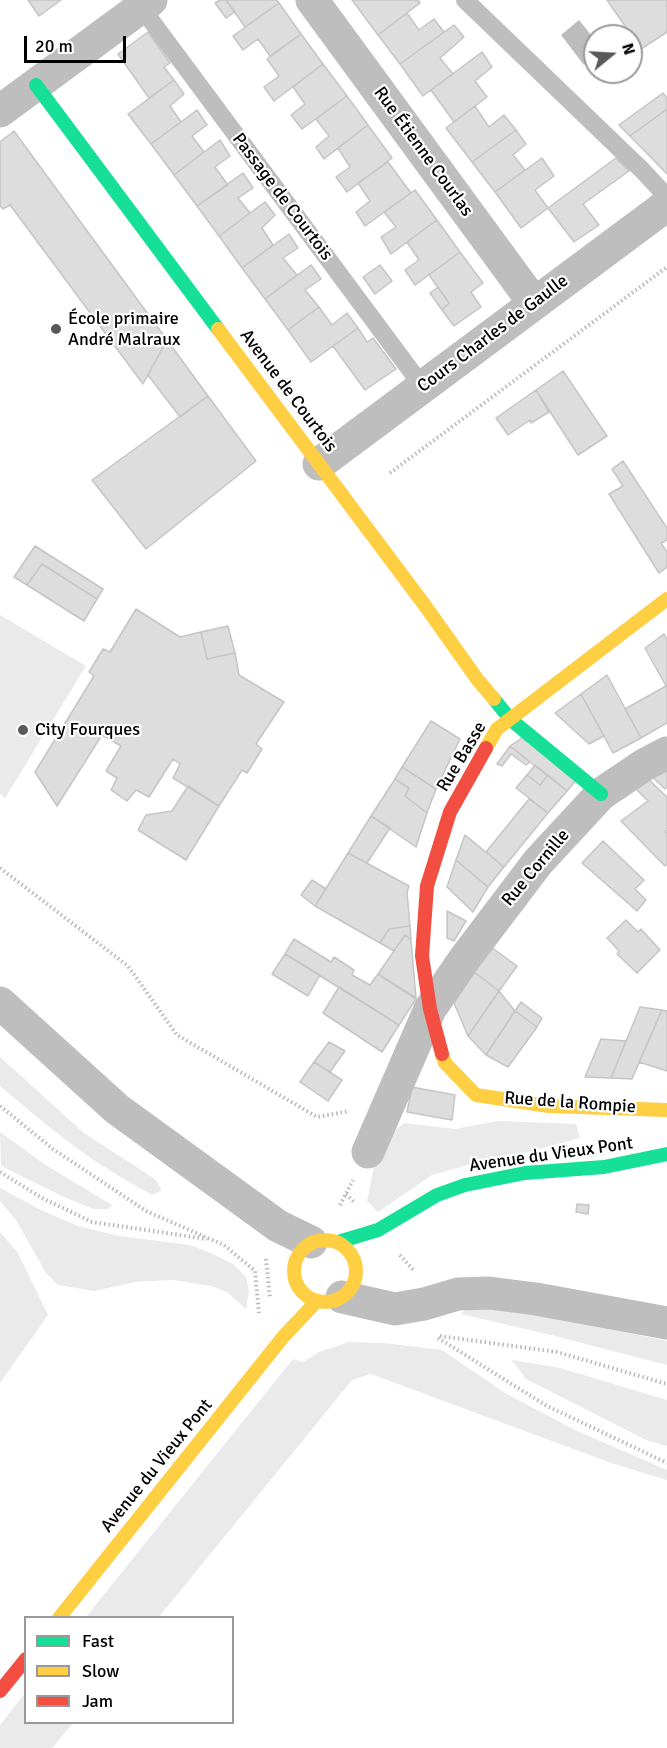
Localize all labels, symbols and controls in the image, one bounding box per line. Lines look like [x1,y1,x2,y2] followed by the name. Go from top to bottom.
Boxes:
[27,24,129,62] scale bar
[583,24,643,84] north arrow
[35,35,73,57] text: 20 m
[617,41,639,57] text: N
[369,83,477,221] street label: Rue Étienne Courlas
[227,129,337,265] street label: Passage de Courtois
[413,270,573,398] street label: Cours Charles de Gaulle
[68,308,180,350] place label: École primaire André Malraux
[49,322,63,336] marker: École primaire André Malraux
[235,325,341,457] street label: Avenue de Courtois
[433,718,491,796] street label: Rue Basse
[35,719,140,741] place label: City Fourques
[16,723,30,737] marker: City Fourques
[498,825,574,911] street label: Rue Cornille
[504,1088,636,1118] street label: Rue de la Rompie
[468,1133,634,1177] street label: Avenue du Vieux Pont
[97,1395,217,1537] street label: Avenue du Vieux Pont
[24,1616,234,1724] legend
[82,1630,114,1652] text: Fast
[82,1660,119,1682] text: Slow
[82,1690,113,1712] text: Jam

